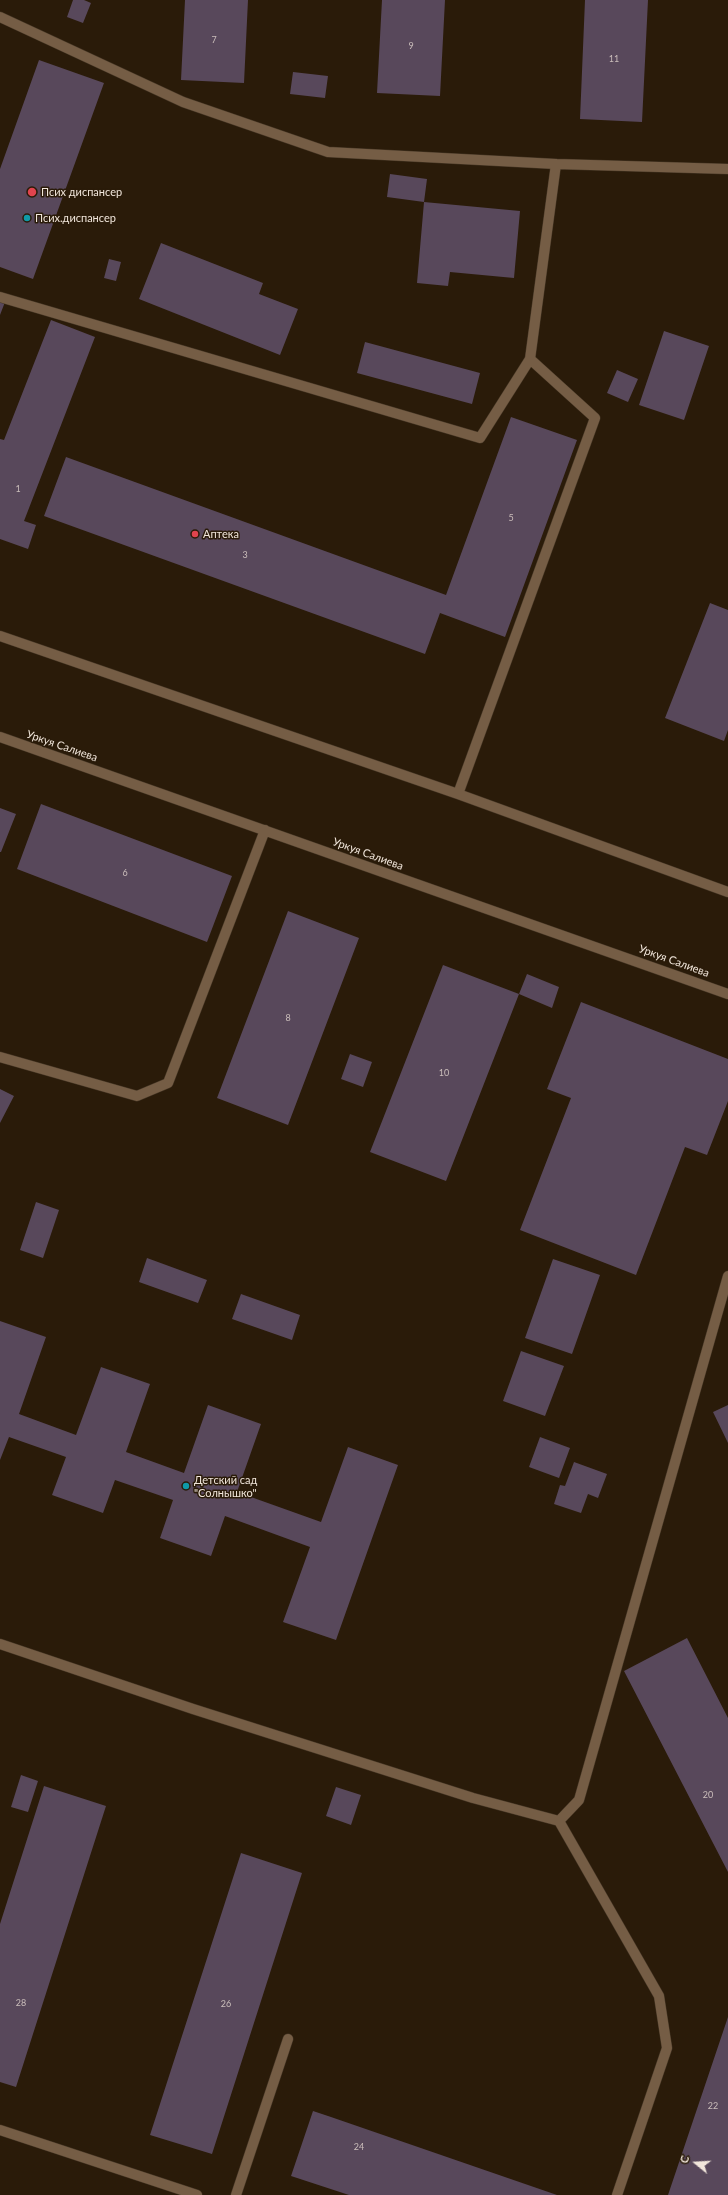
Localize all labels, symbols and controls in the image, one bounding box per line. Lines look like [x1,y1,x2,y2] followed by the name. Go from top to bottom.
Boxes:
[211,35,217,45] house number: 7
[408,41,414,51] house number: 9
[609,54,619,64] house number: 11
[41,185,122,199] place label: Псих диспансер
[26,186,38,198] marker: Псих диспансер
[35,211,116,225] place label: Псих.диспансер
[22,213,32,223] marker: Псих.диспансер
[15,484,21,494] house number: 1
[508,513,514,523] house number: 5
[203,527,239,541] place label: Аптека
[190,529,200,539] marker: Аптека
[242,550,248,560] house number: 3
[25,728,99,764] street label: Уркуя Салиева
[331,835,405,873] street label: Уркуя Салиева
[122,868,128,878] house number: 6
[637,942,711,980] street label: Уркуя Салиева
[285,1013,291,1023] house number: 8
[439,1068,449,1078] house number: 10
[194,1473,257,1499] place label: Детский сад "Солнышко"
[181,1481,191,1491] marker: Детский сад "Солнышко"
[703,1790,713,1800] house number: 20
[16,1998,26,2008] house number: 28
[221,1999,231,2009] house number: 26
[708,2101,718,2111] house number: 22
[354,2142,364,2152] house number: 24
[676,2143,716,2183] north arrow
[677,2154,691,2165] text: С

